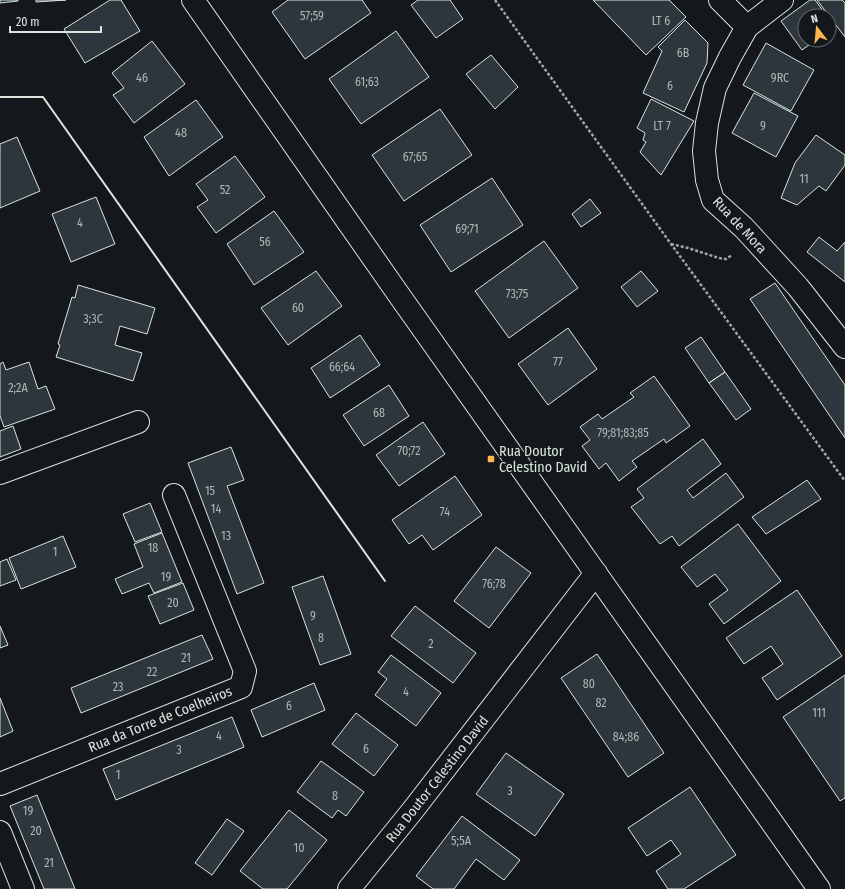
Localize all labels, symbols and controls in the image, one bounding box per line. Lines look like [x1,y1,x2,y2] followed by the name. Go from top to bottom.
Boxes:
[10,8,101,34] scale bar
[797,8,837,48] north arrow
[300,9,324,23] house number: 57;59
[809,12,819,26] text: N
[652,14,670,28] house number: LT 6
[16,15,40,29] text: 20 m
[677,46,690,60] house number: 6B
[136,71,148,85] house number: 46
[771,71,789,85] house number: 9RC
[355,75,379,89] house number: 61;63
[667,79,673,93] house number: 6
[653,119,671,133] house number: LT 7
[760,119,766,133] house number: 9
[175,126,187,140] house number: 48
[403,150,428,164] house number: 67;65
[799,172,809,186] house number: 11
[220,183,230,197] house number: 52
[709,193,770,257] street label: Rua de Mora
[77,216,83,230] house number: 4
[455,222,479,236] house number: 69;71
[259,235,271,249] house number: 56
[506,287,529,301] house number: 73;75
[292,301,304,315] house number: 60
[83,312,103,326] house number: 3;3C
[553,355,563,369] house number: 77
[329,360,355,374] house number: 66;64
[8,381,28,395] house number: 2;2A
[373,406,385,420] house number: 68
[597,426,649,440] house number: 79;81;83;85
[499,443,587,476] place label: Rua Doutor Celestino David
[397,444,421,458] house number: 70;72
[486,454,496,464] marker: Rua Doutor Celestino David
[205,484,216,498] house number: 15
[211,502,221,516] house number: 14
[440,505,450,519] house number: 74
[221,529,231,543] house number: 13
[148,541,158,555] house number: 18
[53,545,57,559] house number: 1
[161,570,171,584] house number: 19
[482,577,506,591] house number: 76;78
[167,596,179,610] house number: 20
[310,609,316,623] house number: 9
[318,631,324,645] house number: 8
[428,637,434,651] house number: 2
[181,651,191,665] house number: 21
[147,665,157,679] house number: 22
[583,677,595,691] house number: 80
[113,680,123,694] house number: 23
[86,683,235,756] street label: Rua da Torre de Coelheiros
[403,685,409,699] house number: 4
[595,696,607,710] house number: 82
[286,699,292,713] house number: 6
[812,706,826,720] house number: 111
[383,713,492,846] street label: Rua Doutor Celestino David
[216,729,222,743] house number: 4
[613,730,639,744] house number: 84;86
[363,742,369,756] house number: 6
[176,743,182,757] house number: 3
[116,768,120,782] house number: 1
[507,784,513,798] house number: 3
[332,789,338,803] house number: 8
[23,804,33,818] house number: 19
[30,824,42,838] house number: 20
[451,834,472,848] house number: 5;5A
[294,841,304,855] house number: 10
[44,856,54,870] house number: 21

